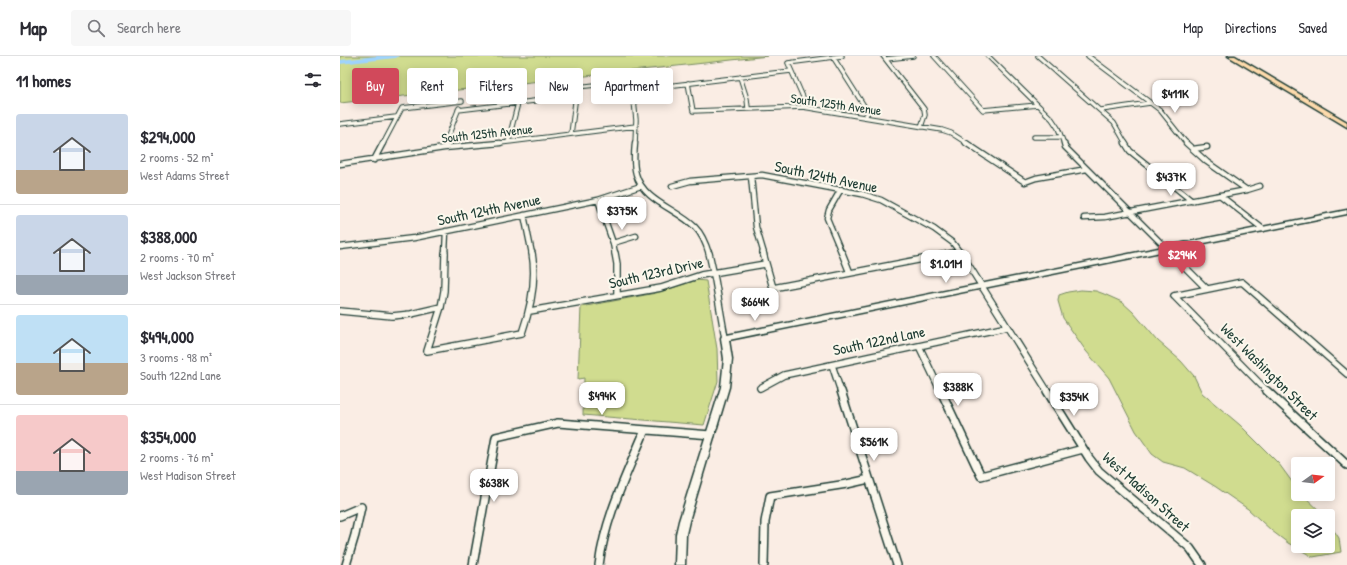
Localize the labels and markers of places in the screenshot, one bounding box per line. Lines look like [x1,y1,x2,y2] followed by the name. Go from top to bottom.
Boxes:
[1147,80,1203,114] pin: $411K
[1143,163,1199,197] pin: $437K
[594,197,650,231] pin: $375K
[1154,241,1210,275] pin: $294K
[913,250,979,284] pin: $1.01M
[727,288,783,322] pin: $664K
[930,373,986,407] pin: $388K
[574,382,630,416] pin: $494K
[1046,383,1102,417] pin: $354K
[846,428,902,462] pin: $561K
[466,469,522,503] pin: $638K

